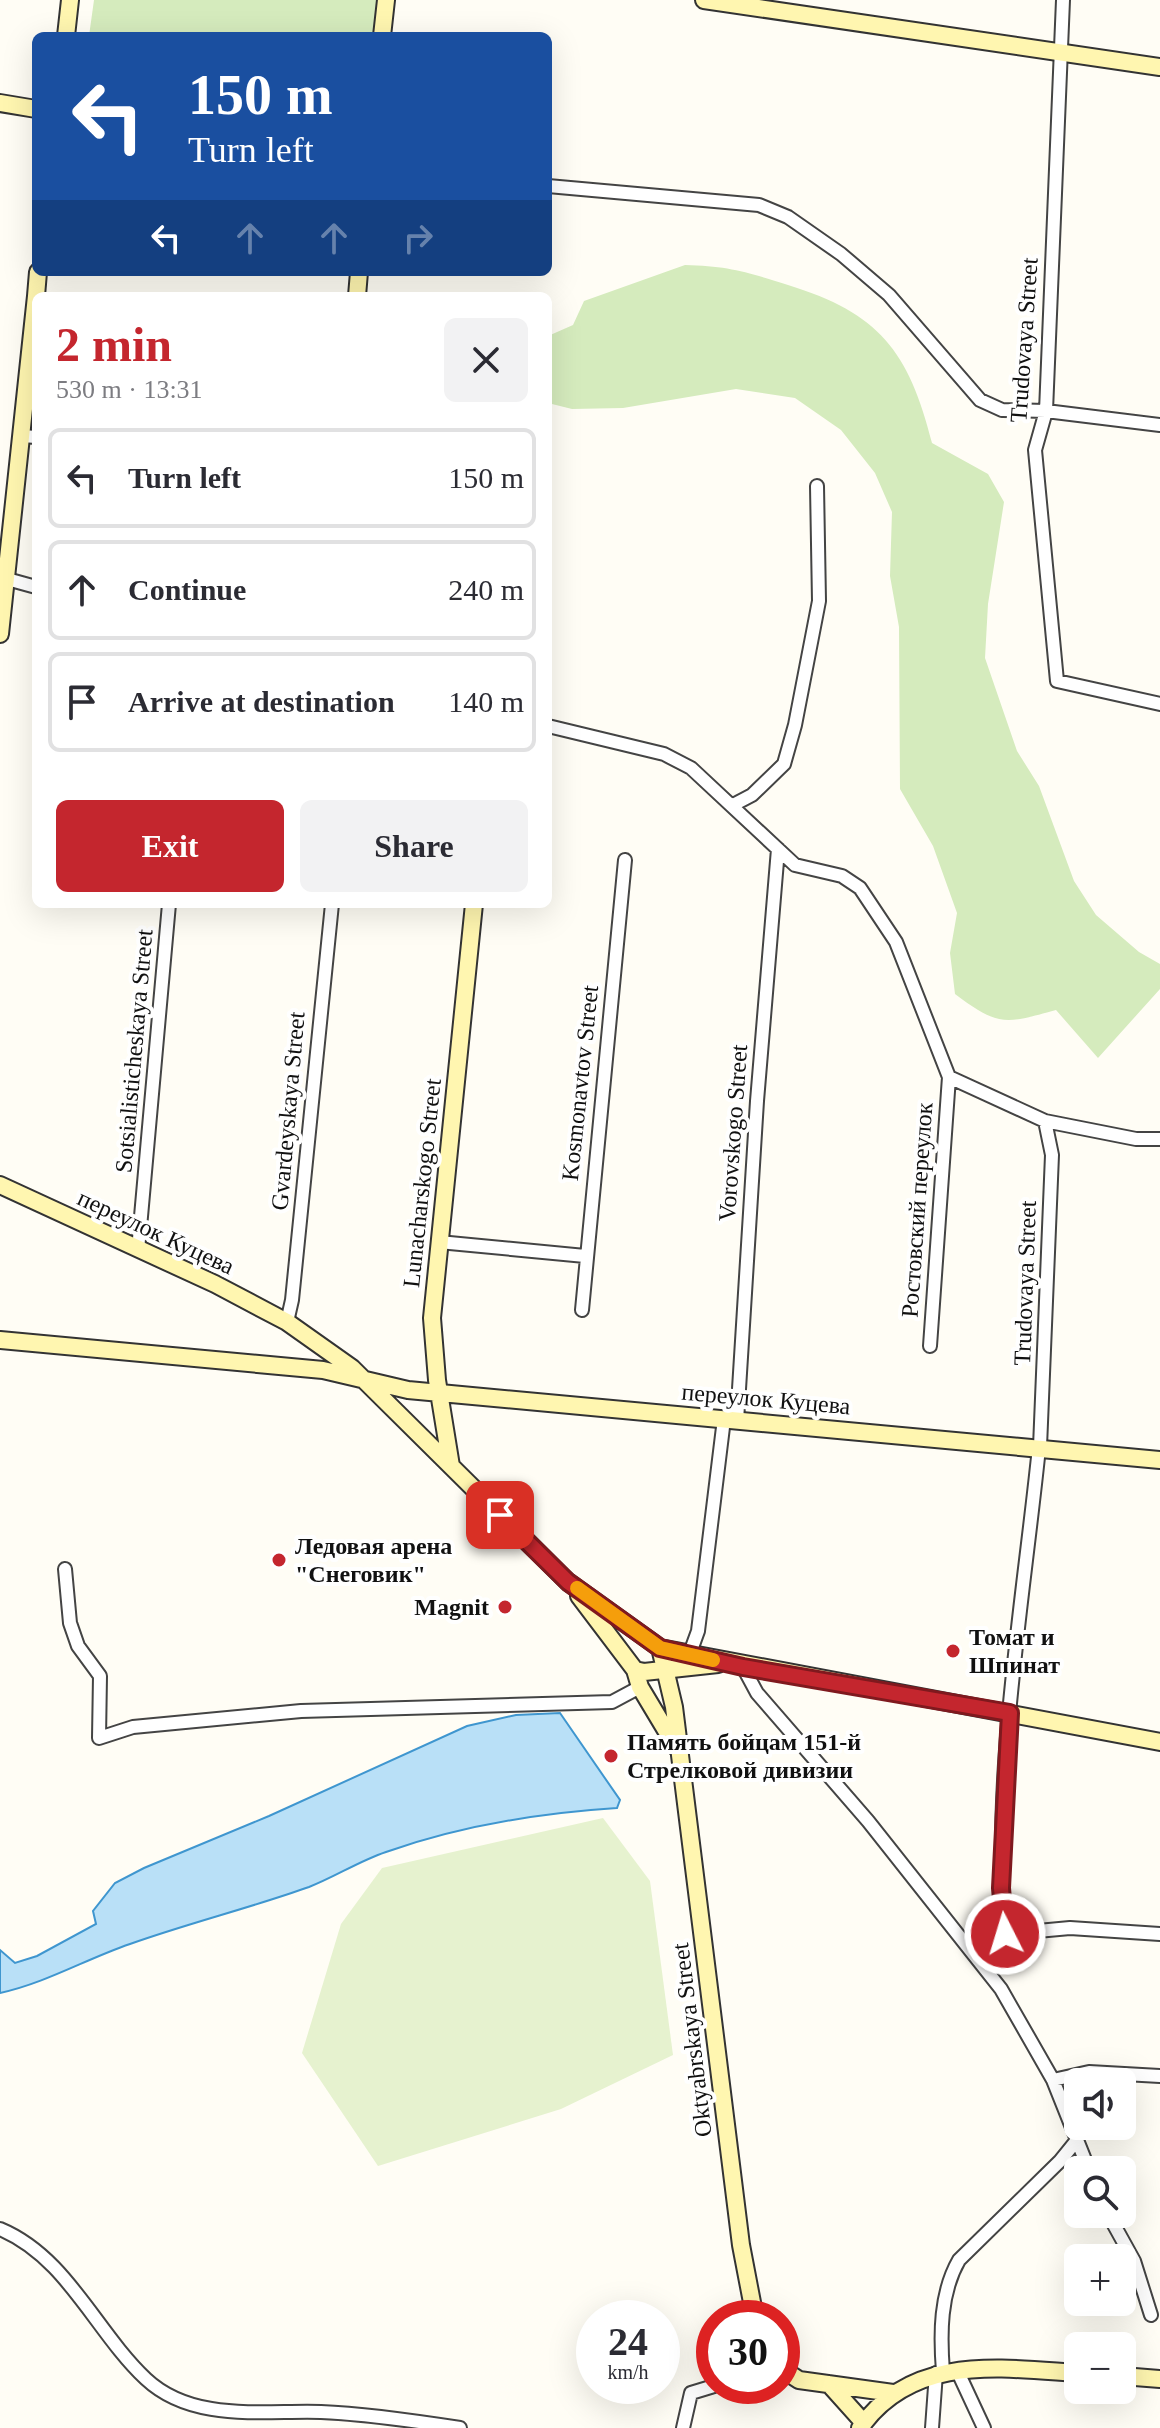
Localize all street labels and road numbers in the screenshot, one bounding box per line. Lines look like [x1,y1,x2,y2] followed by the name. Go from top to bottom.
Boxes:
[1005,256,1043,423] street label: Trudovaya Street
[110,928,158,1174] street label: Sotsialisticheskaya Street
[557,984,603,1182] street label: Kosmonavtov Street
[266,1010,310,1211] street label: Gvardeyskaya Street
[714,1043,752,1222] street label: Vorovskogo Street
[398,1077,446,1289] street label: Lunacharskogo Street
[897,1101,938,1318] street label: Ростовский переулок
[74,1184,239,1280] street label: переулок Куцева
[1009,1200,1041,1366] street label: Trudovaya Street
[680,1379,852,1419] street label: переулок Куцева
[667,1941,717,2138] street label: Oktyabrskaya Street

